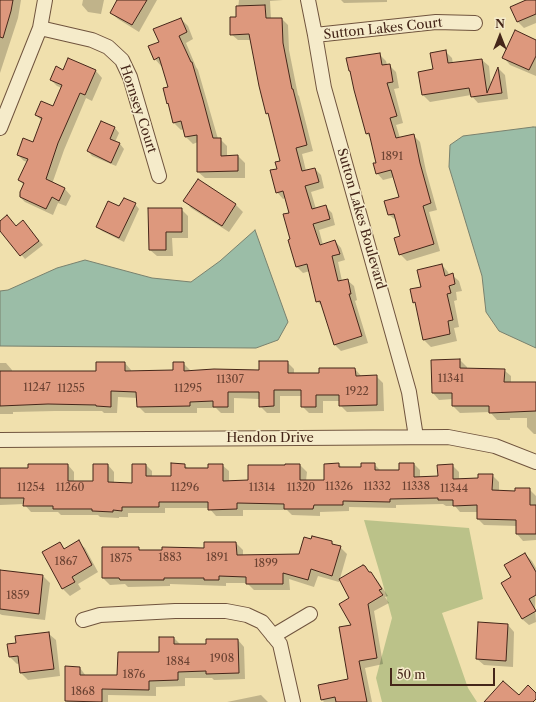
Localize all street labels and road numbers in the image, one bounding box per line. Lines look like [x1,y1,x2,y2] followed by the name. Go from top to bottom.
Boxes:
[323,15,443,43] street label: Sutton Lakes Court
[116,63,160,155] street label: Hornsey Court
[333,147,389,291] street label: Sutton Lakes Boulevard
[226,430,314,446] street label: Hendon Drive

